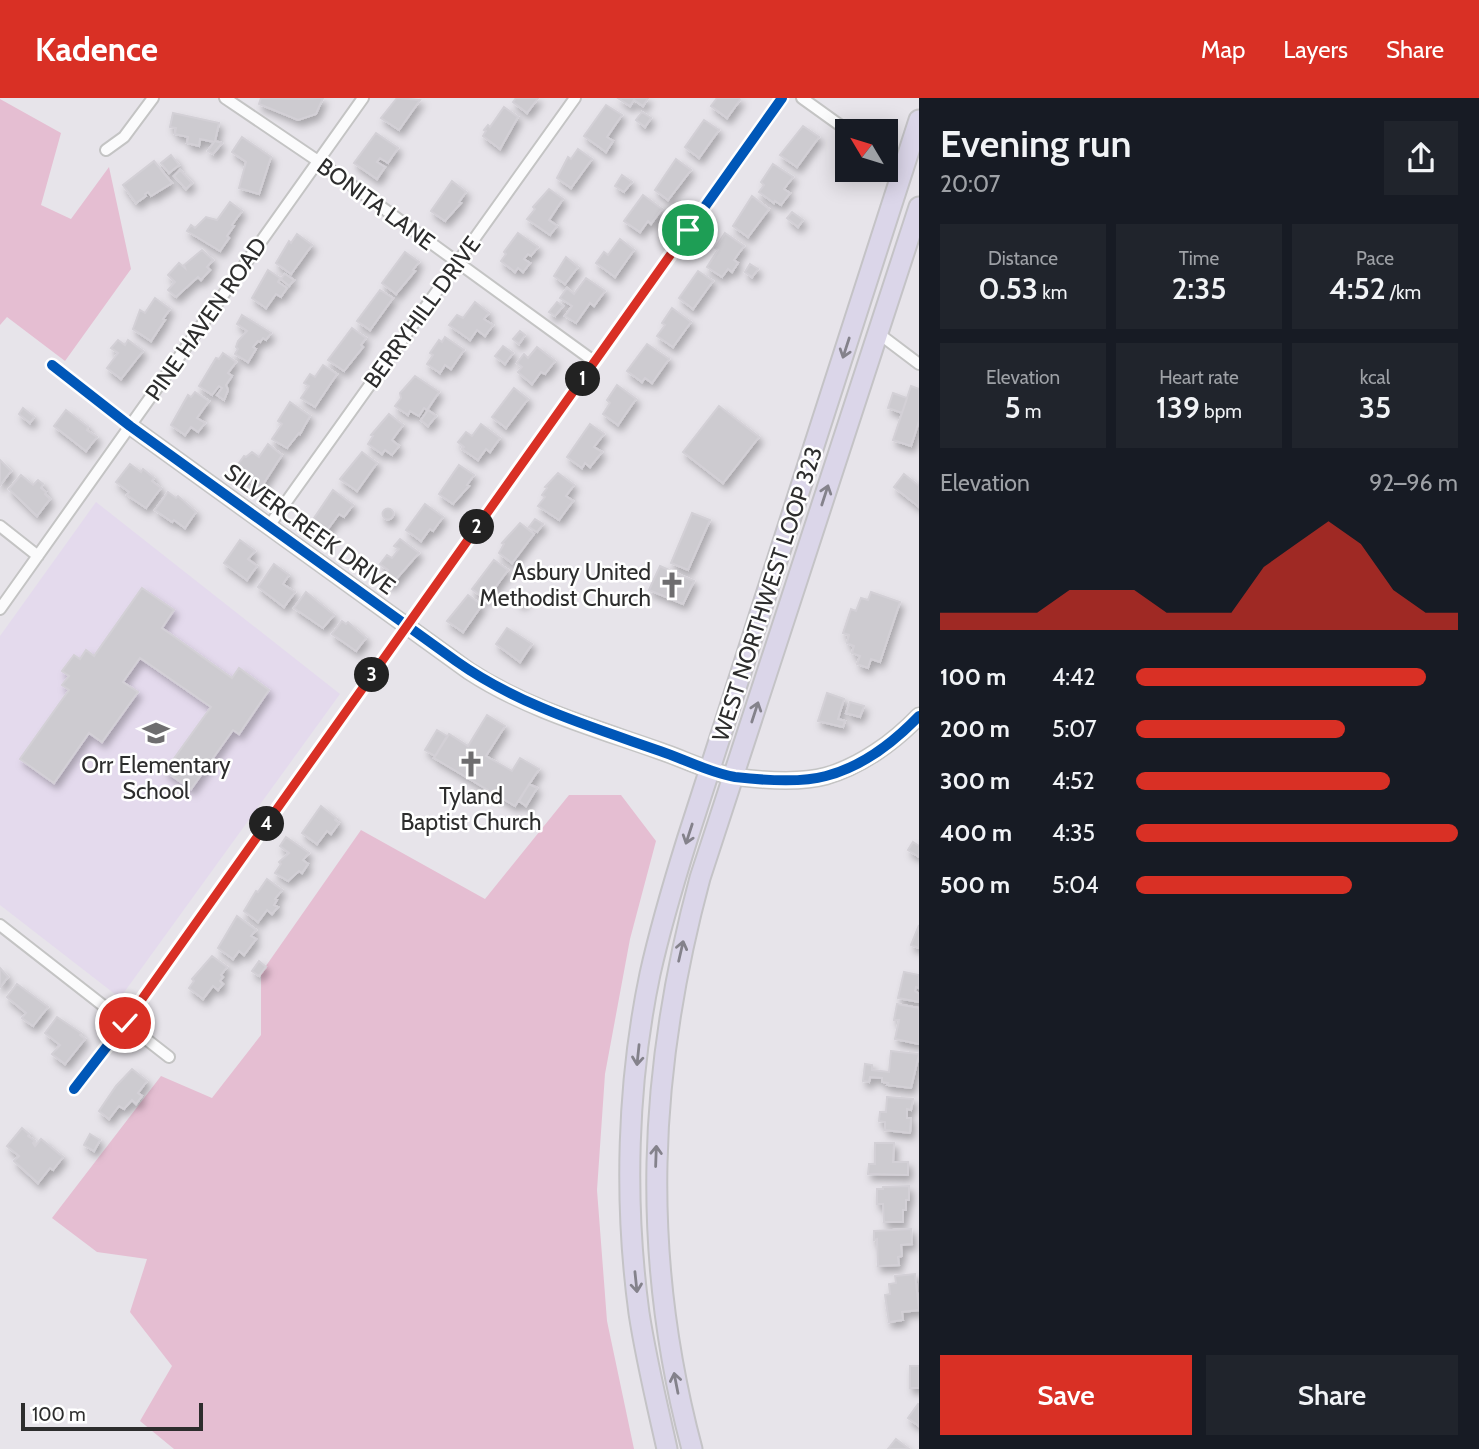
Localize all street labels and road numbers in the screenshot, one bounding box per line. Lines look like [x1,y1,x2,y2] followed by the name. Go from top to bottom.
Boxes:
[312,152,440,256] street label: BONITA LANE
[358,231,486,393] street label: BERRYHILL DRIVE
[139,232,273,406] street label: PINE HAVEN ROAD
[706,443,828,745] street label: WEST NORTHWEST LOOP 323
[219,458,401,600] street label: SILVERCREEK DRIVE

